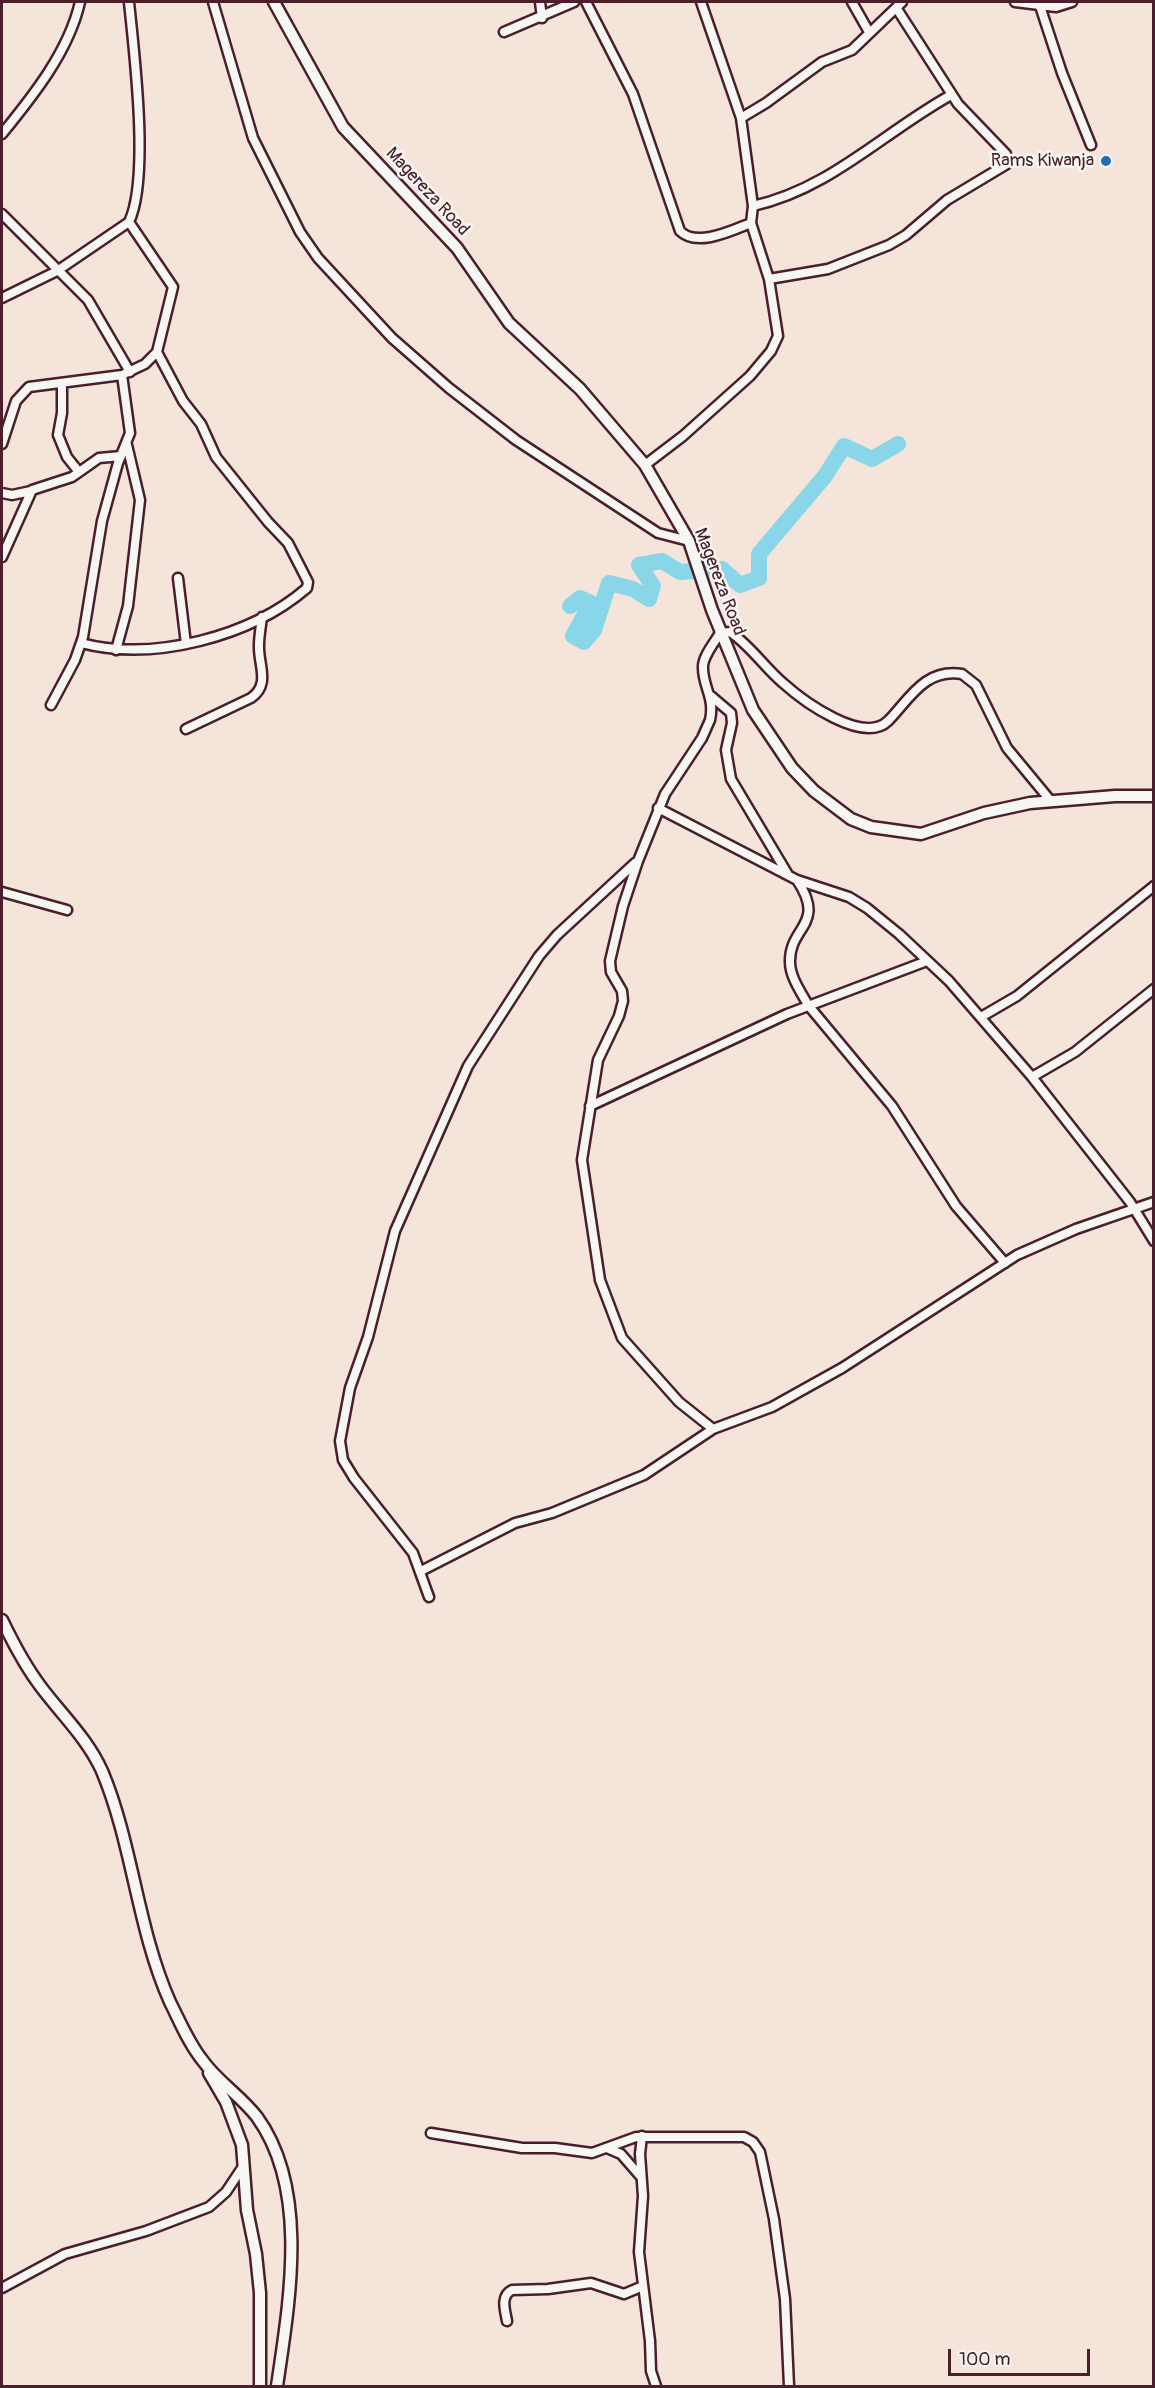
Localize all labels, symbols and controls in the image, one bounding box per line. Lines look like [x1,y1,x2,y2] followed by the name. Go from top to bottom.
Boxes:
[381,143,473,241] street label: Magereza Road
[991,150,1094,172] place label: Rams Kiwanja
[1099,154,1113,168] marker: Rams Kiwanja
[689,525,749,639] street label: Magereza Road
[951,2337,1094,2375] scale bar
[959,2348,1011,2371] text: 100 m

